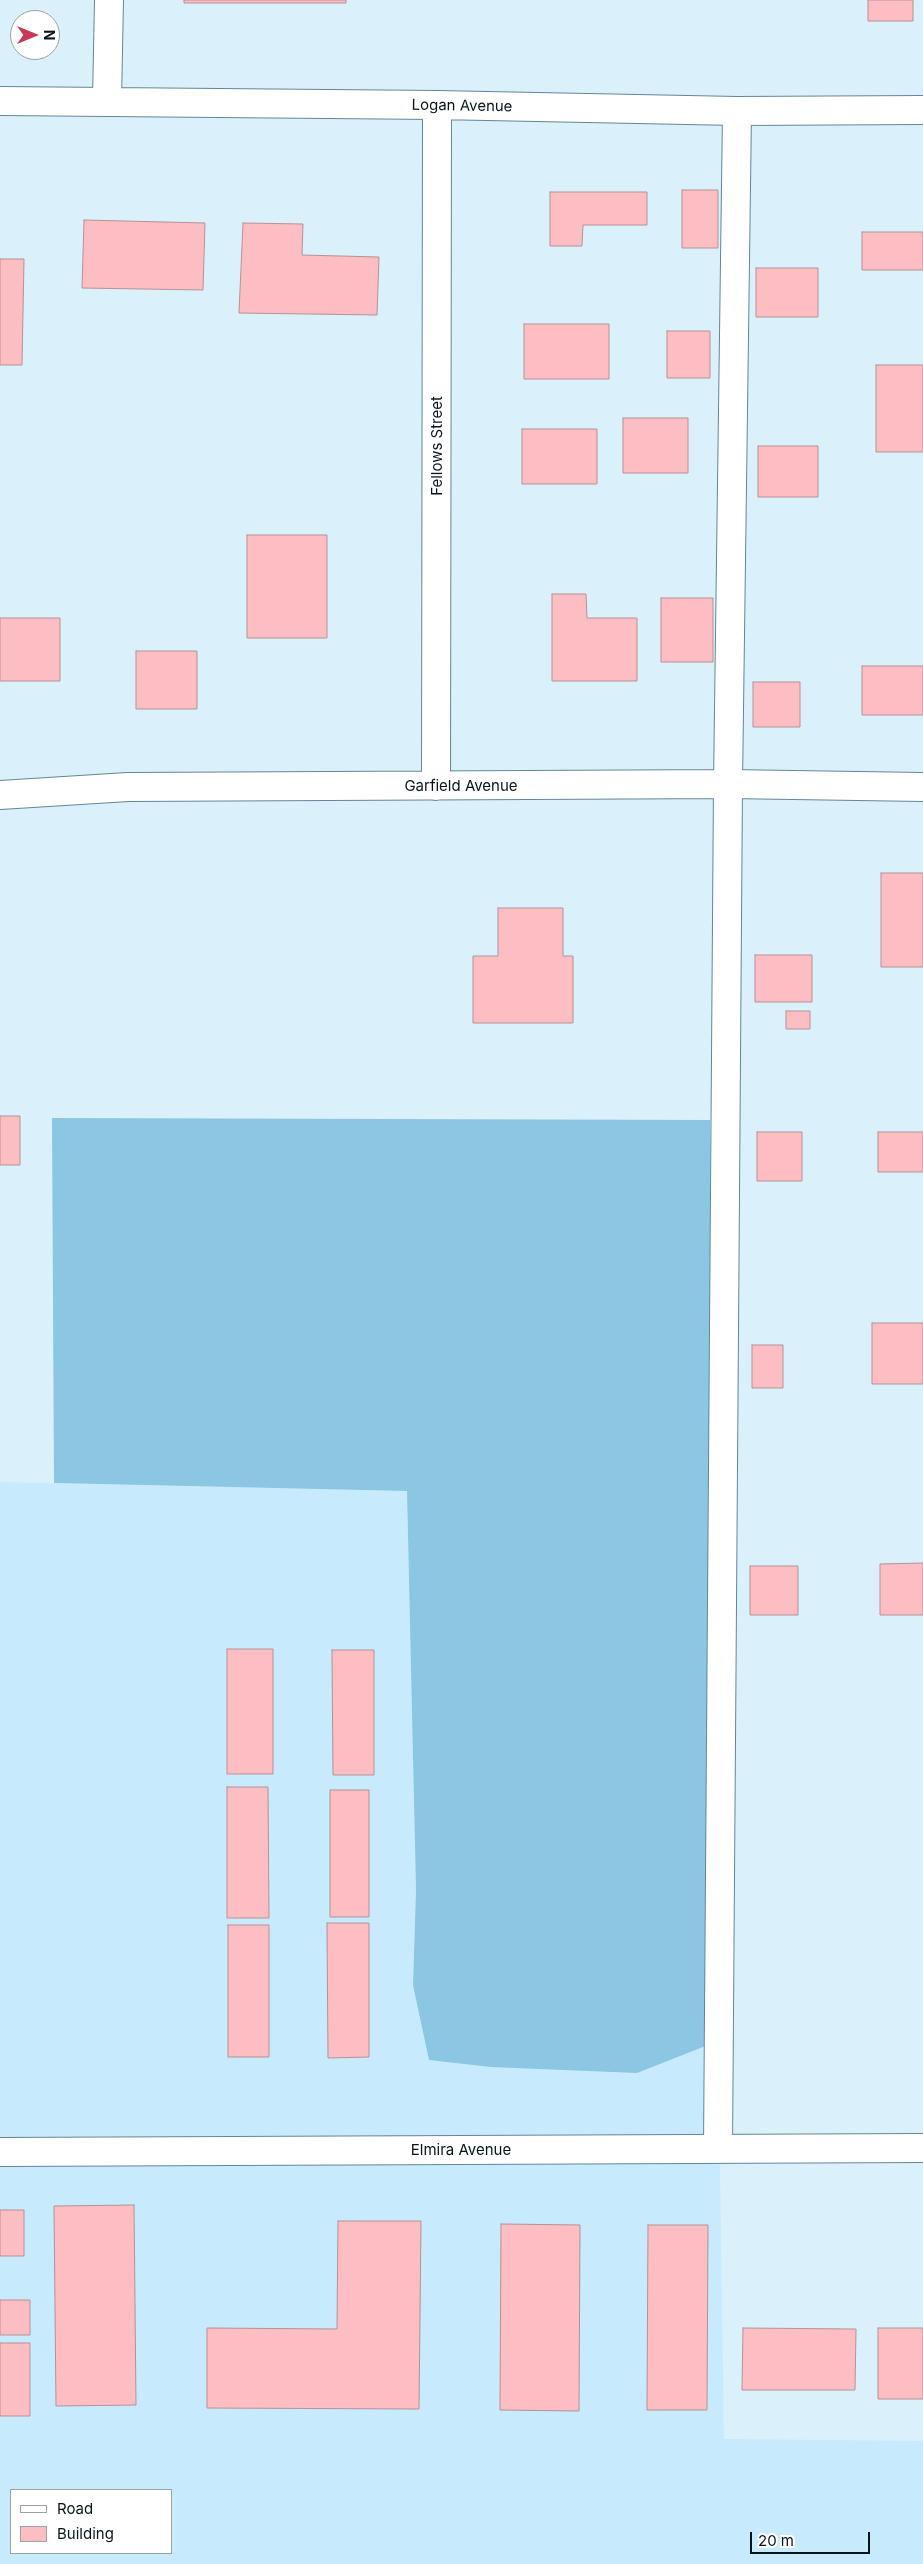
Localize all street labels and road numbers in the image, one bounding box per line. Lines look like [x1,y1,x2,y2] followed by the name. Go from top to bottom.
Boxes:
[411,96,513,116] street label: Logan Avenue
[428,396,446,496] street label: Fellows Street
[404,777,518,795] street label: Garfield Avenue
[411,2141,511,2159] street label: Elmira Avenue

